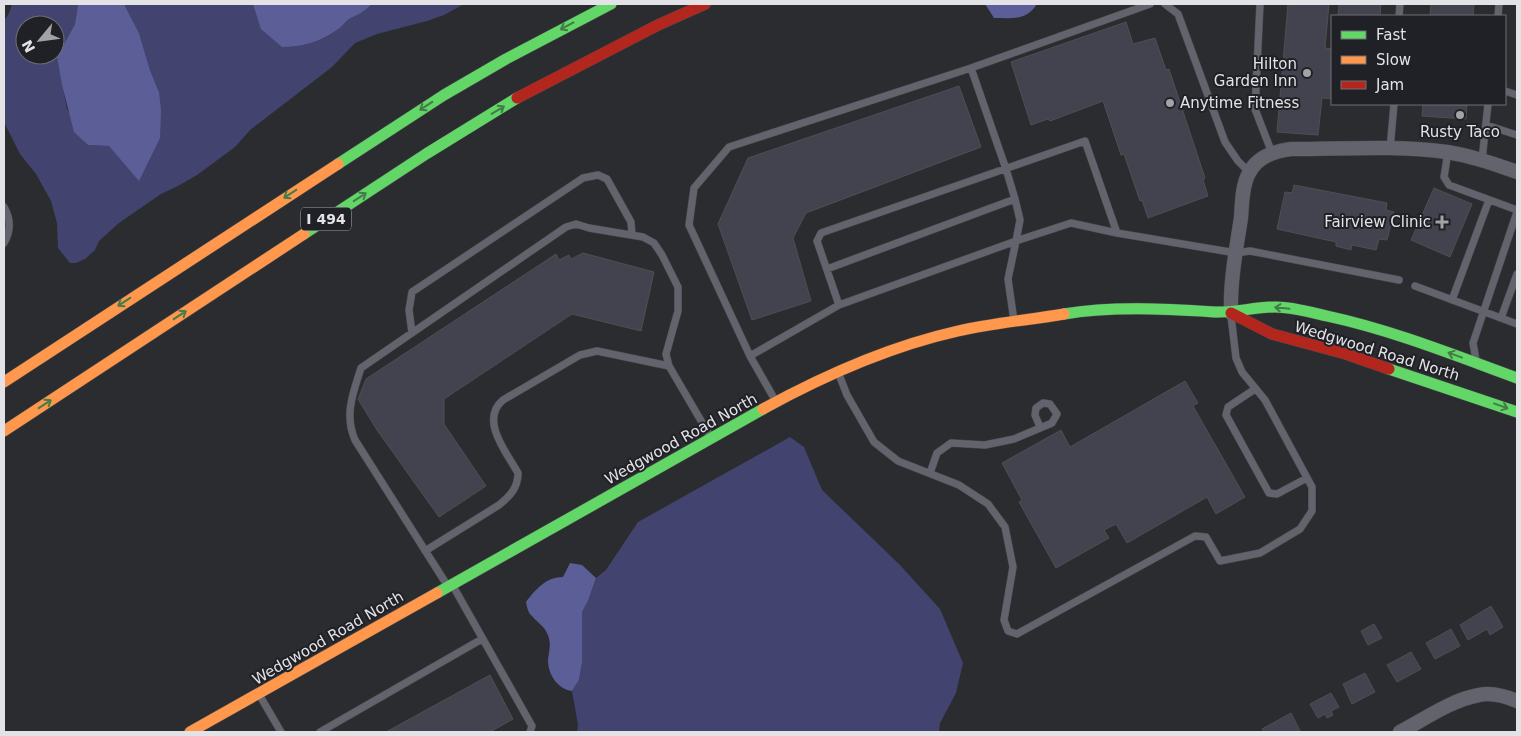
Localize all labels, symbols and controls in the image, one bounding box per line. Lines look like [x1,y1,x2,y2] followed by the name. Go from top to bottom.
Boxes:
[15,15,65,65] north arrow
[1331,15,1506,105] legend
[560,21,575,31] one-way arrow
[1376,26,1406,44] text: Fast
[19,37,38,55] text: N
[1376,51,1411,69] text: Slow
[1214,55,1297,90] place label: Hilton Garden Inn
[1301,67,1313,79] marker: Hilton Garden Inn
[1375,76,1404,94] text: Jam
[1180,94,1299,112] place label: Anytime Fitness
[1164,97,1176,109] marker: Anytime Fitness
[419,101,433,111] one-way arrow
[490,105,504,115] one-way arrow
[1454,109,1466,121] marker: Rusty Taco
[1420,123,1500,141] place label: Rusty Taco
[283,189,297,199] one-way arrow
[353,192,367,202] one-way arrow
[301,208,351,230] road number: I 494
[1324,213,1431,231] place label: Fairview Clinic
[1435,215,1449,229] marker: Fairview Clinic
[118,298,132,308] one-way arrow
[1274,303,1290,313] one-way arrow
[173,310,187,320] one-way arrow
[1292,317,1462,385] street label: Wedgwood Road North
[1448,350,1463,359] one-way arrow
[602,390,760,488] street label: Wedgwood Road North
[37,399,51,409] one-way arrow
[1493,402,1509,411] one-way arrow
[249,587,407,689] street label: Wedgwood Road North

